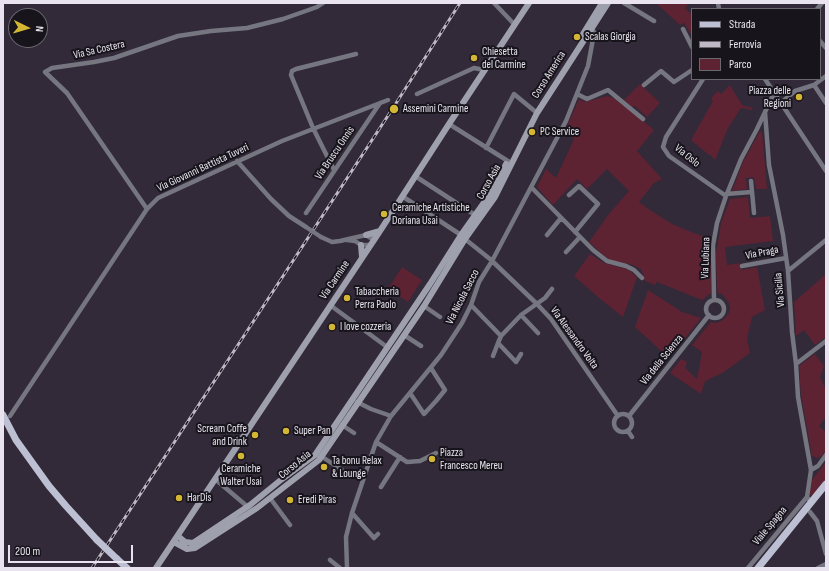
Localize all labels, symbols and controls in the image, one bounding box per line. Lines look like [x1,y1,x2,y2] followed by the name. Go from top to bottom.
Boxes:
[8,8,48,48] north arrow
[691,8,821,80] legend
[729,17,755,32] text: Strada
[33,26,46,32] text: N
[585,30,636,44] place label: Scalas Giorgia
[572,32,582,42] marker: Scalas Giorgia
[729,37,761,52] text: Ferrovia
[72,38,126,62] street label: Via Sa Costera
[482,45,526,71] place label: Chiesetta del Carmine
[529,49,569,101] street label: Corso America
[469,53,479,63] marker: Chiesetta del Carmine
[729,57,752,72] text: Parco
[749,84,791,110] place label: Piazza delle Regioni
[794,92,804,102] marker: Piazza delle Regioni
[403,102,468,116] place label: Assemini Carmine
[388,103,400,115] marker: Assemini Carmine
[312,124,358,182] street label: Via Bruscu Onnis
[540,125,579,139] place label: PC Service
[527,127,537,137] marker: PC Service
[155,141,251,195] street label: Via Giovanni Battista Tuveri
[672,142,702,170] street label: Via Oslo
[474,162,504,202] street label: Corso Asia
[392,201,470,227] place label: Ceramiche Artistiche Doriana Usai
[379,209,389,219] marker: Ceramiche Artistiche Doriana Usai
[699,237,713,279] street label: Via Lubiana
[744,243,780,263] street label: Via Praga
[317,258,353,302] street label: Via Carmine
[444,267,482,327] street label: Via Nicola Sacco
[772,272,788,308] street label: Via Sicilia
[355,285,399,311] place label: Tabaccheria Perra Paolo
[342,293,352,303] marker: Tabaccheria Perra Paolo
[547,304,601,372] street label: Via Alessandro Volta
[340,320,391,334] place label: I love cozzeria
[327,322,337,332] marker: I love cozzeria
[638,332,686,388] street label: Via della Scienza
[197,422,247,448] place label: Scream Coffe and Drink
[294,424,331,438] place label: Super Pan
[281,426,291,436] marker: Super Pan
[250,430,260,440] marker: Scream Coffe and Drink
[440,446,502,472] place label: Piazza Francesco Mereu
[276,448,314,482] street label: Corso Asia
[236,451,246,461] marker: Ceramiche Walter Usai
[332,454,382,480] place label: Ta bonu Relax & Lounge
[427,454,437,464] marker: Piazza Francesco Mereu
[220,462,262,488] place label: Ceramiche Walter Usai
[319,462,329,472] marker: Ta bonu Relax & Lounge
[187,491,211,505] place label: HarDis
[174,493,184,503] marker: HarDis
[298,493,336,507] place label: Eredi Piras
[285,495,295,505] marker: Eredi Piras
[750,504,790,548] street label: Viale Spagna
[10,537,135,563] scale bar
[15,544,40,559] text: 200 m

